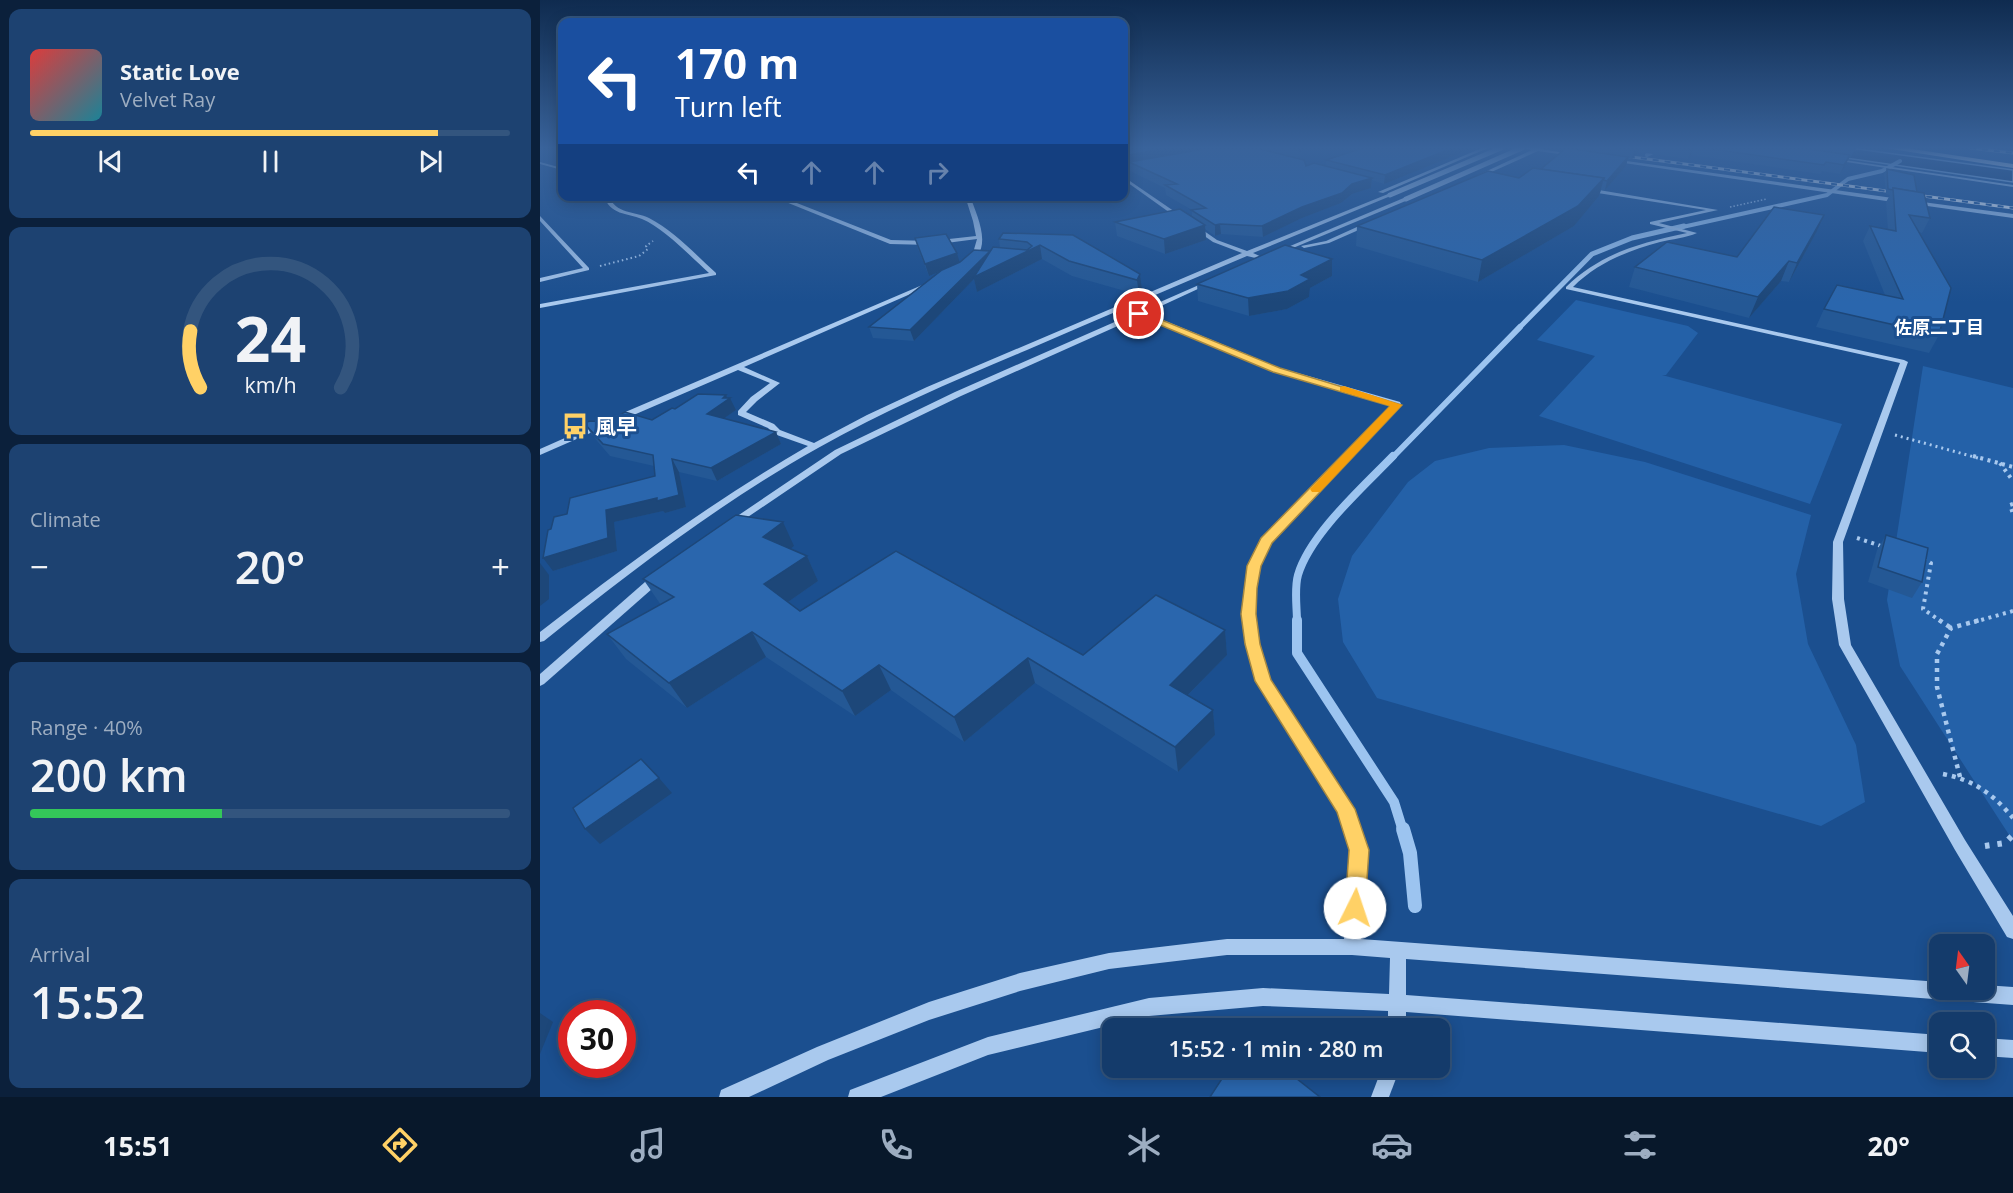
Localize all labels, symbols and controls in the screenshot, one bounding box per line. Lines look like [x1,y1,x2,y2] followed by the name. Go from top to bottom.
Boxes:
[675,34,799,91] text: 170 m
[576,42,654,120] icon: left
[120,56,240,86] text: Static Love
[120,86,215,113] text: Velvet Ray
[675,88,782,125] text: Turn left
[94,145,127,178] icon: previous
[254,145,287,178] icon: pause
[414,145,447,178] icon: next
[732,156,765,189] icon: left
[795,156,828,189] icon: ahead
[858,156,891,189] icon: ahead
[921,156,954,189] icon: right
[1113,288,1164,339] pin
[234,295,306,380] text: 24
[1122,297,1155,330] icon: arrive
[1894,315,1984,339] district label: 佐原二丁目
[244,370,296,399] text: km/h
[560,411,590,441] bus stop icon: 風早
[595,412,637,440] place label: 風早
[30,506,101,533] text: Climate
[235,536,305,597] text: 20°
[30,544,49,589] text: −
[491,544,510,589] text: +
[30,714,143,741] text: Range · 40%
[30,744,188,805] text: 200 km
[1323,876,1387,940] position arrow
[1929,934,1995,1000] north arrow
[1929,934,1995,1078] map controls
[30,941,90,968] text: Arrival
[30,971,145,1032] text: 15:52
[558,1000,636,1078] speed limit sign: 30
[1929,1012,1995,1078] button: search
[1168,1033,1384,1063] text: 15:52 · 1 min · 280 m
[379,1124,421,1166] icon: directions
[627,1124,669,1166] icon: music
[875,1124,917,1166] icon: phone
[1123,1124,1165,1166] icon: climate
[1371,1124,1413,1166] icon: car
[1619,1124,1661,1166] icon: filters
[103,1127,173,1164] text: 15:51
[1867,1127,1910,1164] text: 20°

